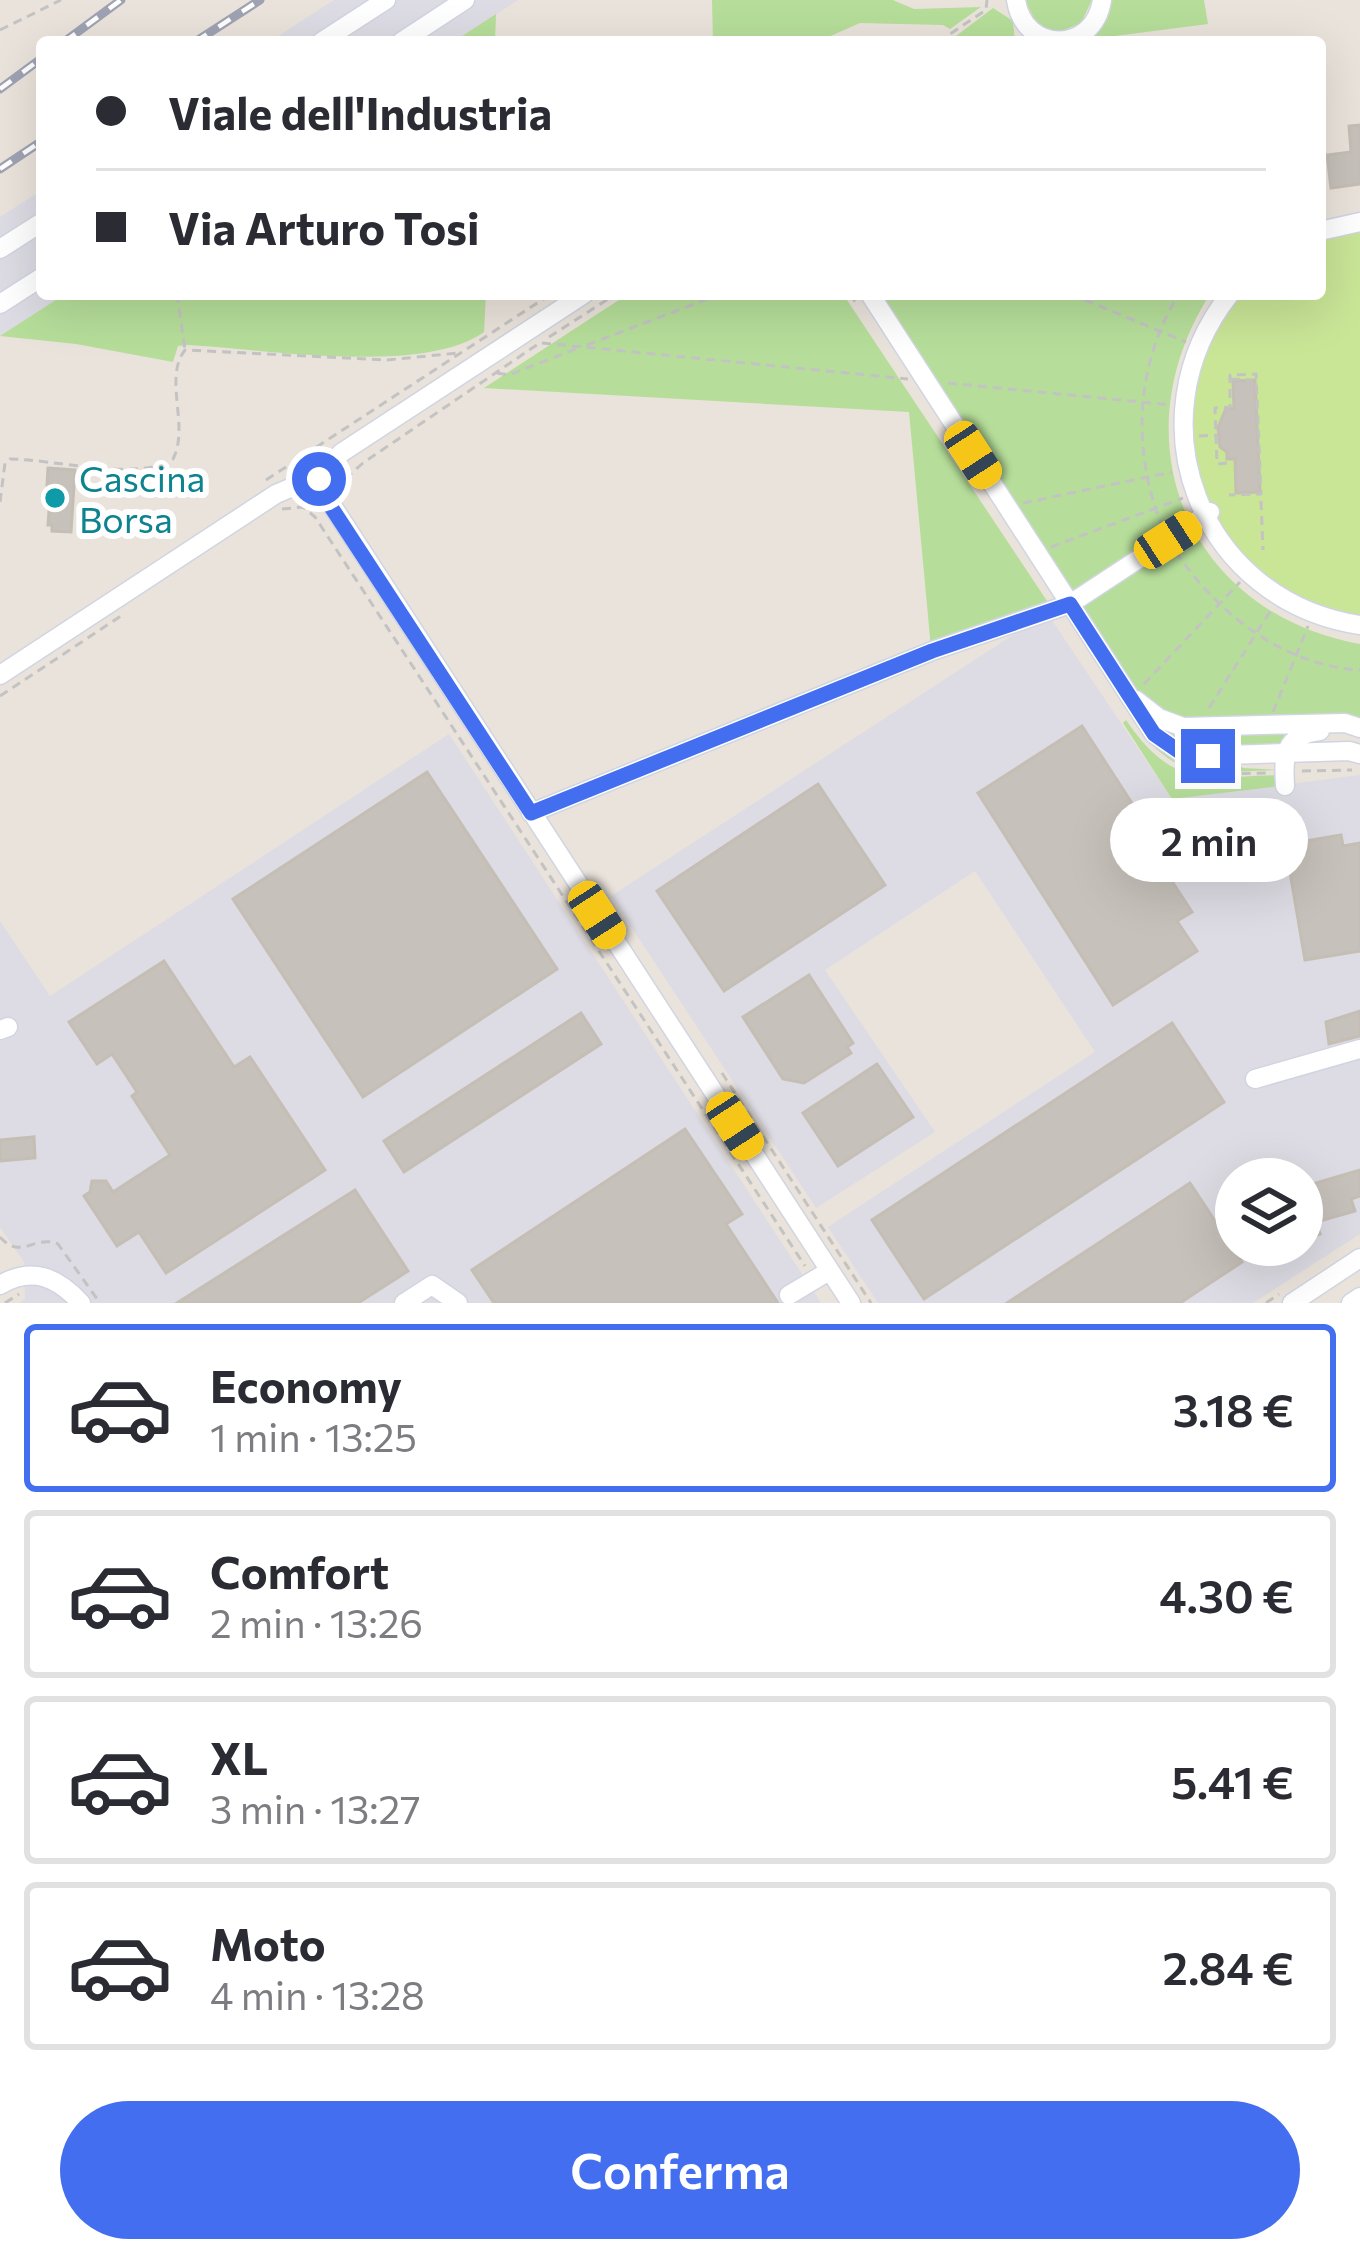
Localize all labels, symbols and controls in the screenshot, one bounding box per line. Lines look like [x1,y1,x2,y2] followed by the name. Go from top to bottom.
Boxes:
[168,84,552,139] text: Viale dell'Industria
[168,199,479,254] text: Via Arturo Tosi
[938,415,1008,495] car
[292,452,346,506] route start
[79,455,205,540] place label: Cascina Borsa
[42,485,68,511] marker: Cascina Borsa
[1128,505,1208,575] car
[1181,729,1235,783] route end
[1109,798,1307,882] callout: 2 min
[1161,816,1257,864] text: 2 min
[562,875,632,955] car
[700,1086,770,1166] car
[1215,1158,1323,1266] map controls
[1215,1158,1323,1266] button: layers
[66,1354,174,1462] icon: car
[210,1357,402,1412] text: Economy
[1173,1381,1294,1436] text: 3.18 €
[210,1412,417,1460] text: 1 min · 13:25
[66,1540,174,1648] icon: car
[210,1543,389,1598] text: Comfort
[1159,1567,1294,1622] text: 4.30 €
[210,1598,423,1646] text: 2 min · 13:26
[66,1726,174,1834] icon: car
[210,1729,268,1784] text: XL
[1171,1753,1294,1808] text: 5.41 €
[210,1784,421,1832] text: 3 min · 13:27
[66,1912,174,2020] icon: car
[210,1915,326,1970] text: Moto
[1163,1939,1294,1994] text: 2.84 €
[210,1970,425,2018] text: 4 min · 13:28
[60,2101,1300,2239] button: Conferma

